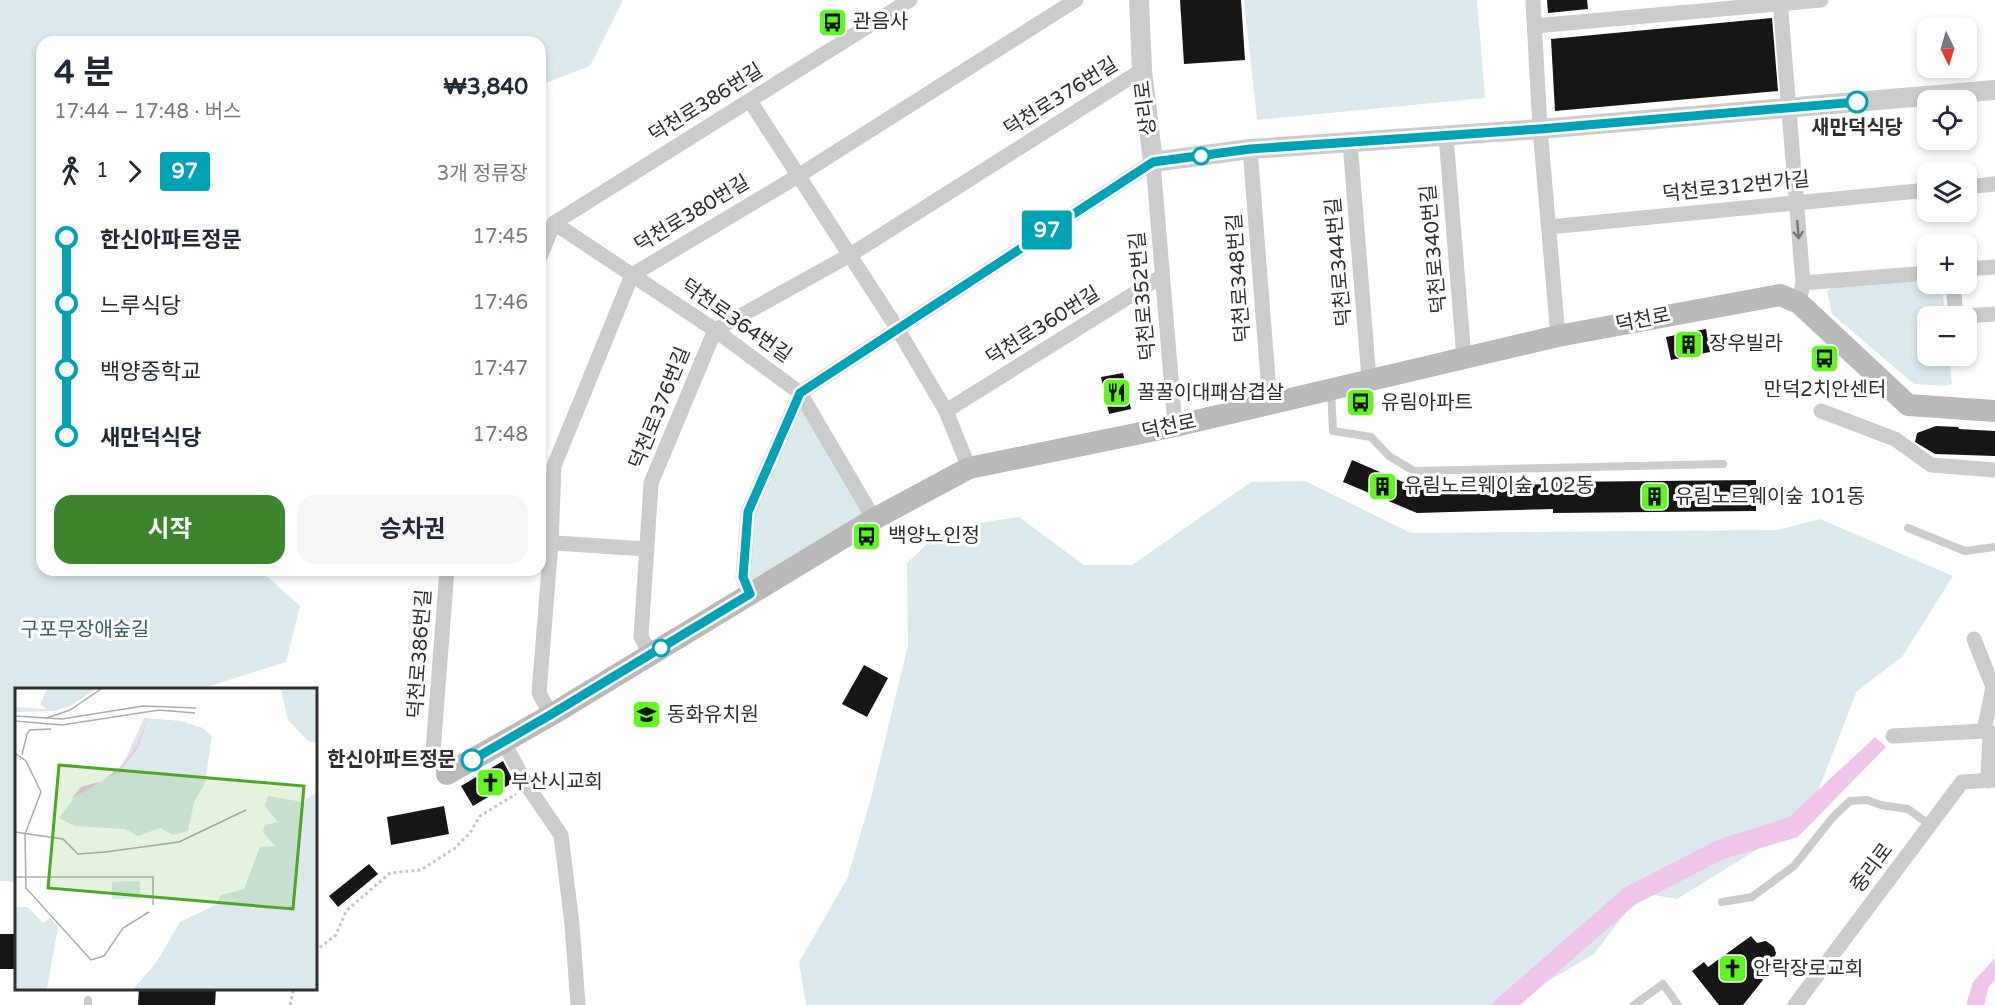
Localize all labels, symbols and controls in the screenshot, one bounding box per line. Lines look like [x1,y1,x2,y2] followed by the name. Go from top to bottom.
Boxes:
[816,6,848,38] bus stop icon: 관음사
[853,10,908,34] place label: 관음사
[1917,18,1977,78] north arrow
[1917,18,1977,366] map controls
[1000,52,1122,142] street label: 덕천로376번길
[54,53,114,92] text: 4 분
[645,58,767,148] street label: 덕천로386번길
[443,74,528,100] text: ₩3,840
[1131,79,1161,137] street label: 상리로
[1917,90,1977,150] button: locate
[1846,91,1868,113] marker: 새만덕식당
[54,100,241,124] text: 17:44 – 17:48 · 버스
[1811,116,1903,140] place label: 새만덕식당
[1192,147,1210,165] unlabelled marker
[54,155,87,188] icon: walk
[118,155,151,188] icon: forward
[96,159,109,183] text: 1
[172,159,198,184] text: 97
[437,162,528,186] text: 3개 정류장
[1917,162,1977,222] button: layers
[1661,167,1811,207] street label: 덕천로312번가길
[630,170,754,258] street label: 덕천로380번길
[1416,183,1452,315] street label: 덕천로340번길
[1321,196,1357,328] street label: 덕천로344번길
[1020,210,1074,250] line badge: 97
[1223,212,1255,344] street label: 덕천로348번길
[1034,218,1060,243] text: 97
[1793,219,1804,239] one-way arrow
[473,225,528,249] text: 17:45
[100,227,242,253] text: 한신아파트정문
[1125,230,1161,362] street label: 덕천로352번길
[1917,234,1977,294] button: +
[676,274,796,368] street label: 덕천로364번길
[982,281,1104,371] street label: 덕천로360번길
[473,291,528,315] text: 17:46
[100,293,181,319] text: 느루식당
[1614,303,1672,337] street label: 덕천로
[1917,306,1977,366] button: −
[1672,328,1704,360] building icon: 장우빌라
[1709,332,1783,356] place label: 장우빌라
[625,343,695,473] street label: 덕천로376번길
[1809,343,1841,375] bus stop icon: 만덕2치안센터
[473,357,528,381] text: 17:47
[100,359,201,385] text: 백양중학교
[1100,377,1132,409] restaurant icon: 꿀꿀이대패삼겹살
[1764,378,1886,402] place label: 만덕2치안센터
[1137,381,1284,405] place label: 꿀꿀이대패삼겹살
[1344,387,1376,419] bus stop icon: 유림아파트
[1381,391,1473,415] place label: 유림아파트
[1140,410,1198,444] street label: 덕천로
[473,423,528,447] text: 17:48
[100,425,201,451] text: 새만덕식당
[1367,470,1399,502] building icon: 유림노르웨이숲 102동
[1404,474,1594,498] place label: 유림노르웨이숲 102동
[1638,481,1670,513] building icon: 유림노르웨이숲 101동
[1675,485,1865,509] place label: 유림노르웨이숲 101동
[54,495,285,564] button: 시작
[297,495,528,564] button: 승차권
[851,520,883,552] bus stop icon: 백양노인정
[888,524,980,548] place label: 백양노인정
[404,588,436,720] street label: 덕천로386번길
[21,618,149,642] park label: 구포무장애숲길
[652,639,670,657] unlabelled marker
[15,688,316,990] inset map
[630,699,662,731] school or university icon: 동화유치원
[667,703,759,727] place label: 동화유치원
[327,748,456,772] place label: 한신아파트정문
[461,749,483,771] marker: 한신아파트정문
[474,766,506,798] church icon: 부산시교회
[511,770,603,794] place label: 부산시교회
[1846,839,1898,897] street label: 중리로
[1716,953,1748,985] church icon: 안락장로교회
[1753,957,1863,981] place label: 안락장로교회

